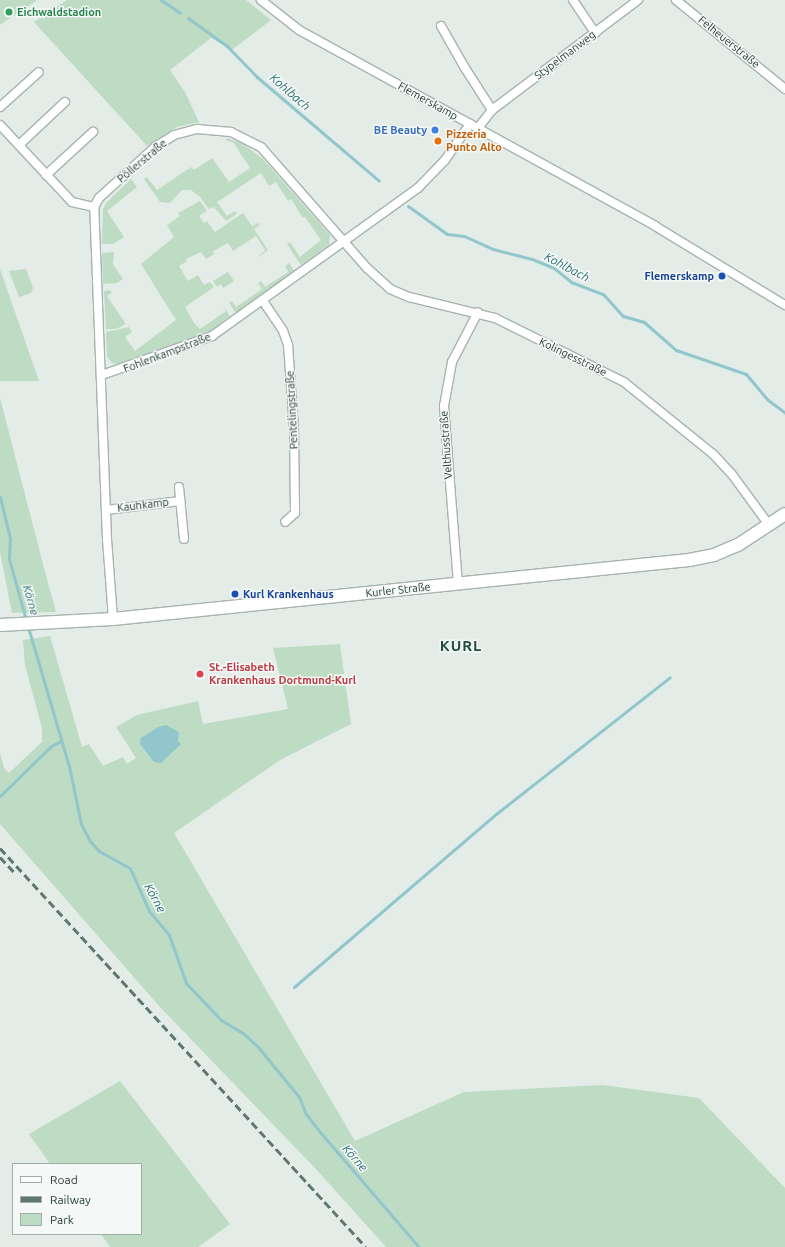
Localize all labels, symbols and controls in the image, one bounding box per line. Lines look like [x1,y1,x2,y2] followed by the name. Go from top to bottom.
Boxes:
[17,5,101,19] place label: Eichwaldstadion
[4,7,14,17] marker: Eichwaldstadion
[696,13,762,71] street label: Felheuerstraße
[532,28,598,82] street label: Stypelmanweg
[267,71,313,113] water label: Kohlbach
[396,79,460,123] street label: Flemerskamp
[374,123,427,137] place label: BE Beauty
[430,125,440,135] marker: BE Beauty
[446,128,502,154] place label: Pizzeria Punto Alto
[115,136,169,186] street label: Pöllerstraße
[433,136,443,146] marker: Pizzeria Punto Alto
[542,249,592,285] water label: Kohlbach
[644,269,714,283] place label: Flemerskamp
[717,271,727,281] marker: Flemerskamp
[121,330,213,376] street label: Fohlenkampstraße
[537,335,609,379] street label: Kolingesstraße
[283,370,301,450] street label: Pentelingstraße
[437,410,455,480] street label: Velthusstraße
[116,495,170,515] street label: Kauhkamp
[365,580,431,600] street label: Kurler Straße
[20,583,42,617] water label: Körne
[243,587,334,601] place label: Kurl Krankenhaus
[230,589,240,599] marker: Kurl Krankenhaus
[440,637,482,655] district label: KURL
[209,661,356,687] place label: St.-Elisabeth Krankenhaus Dortmund-Kurl
[194,668,206,680] marker: St.-Elisabeth Krankenhaus Dortmund-Kurl
[141,881,169,915] water label: Körne
[339,1142,371,1174] water label: Körne
[12,1163,142,1235] legend
[50,1173,78,1186] text: Road
[50,1193,91,1206] text: Railway
[50,1213,74,1226] text: Park

